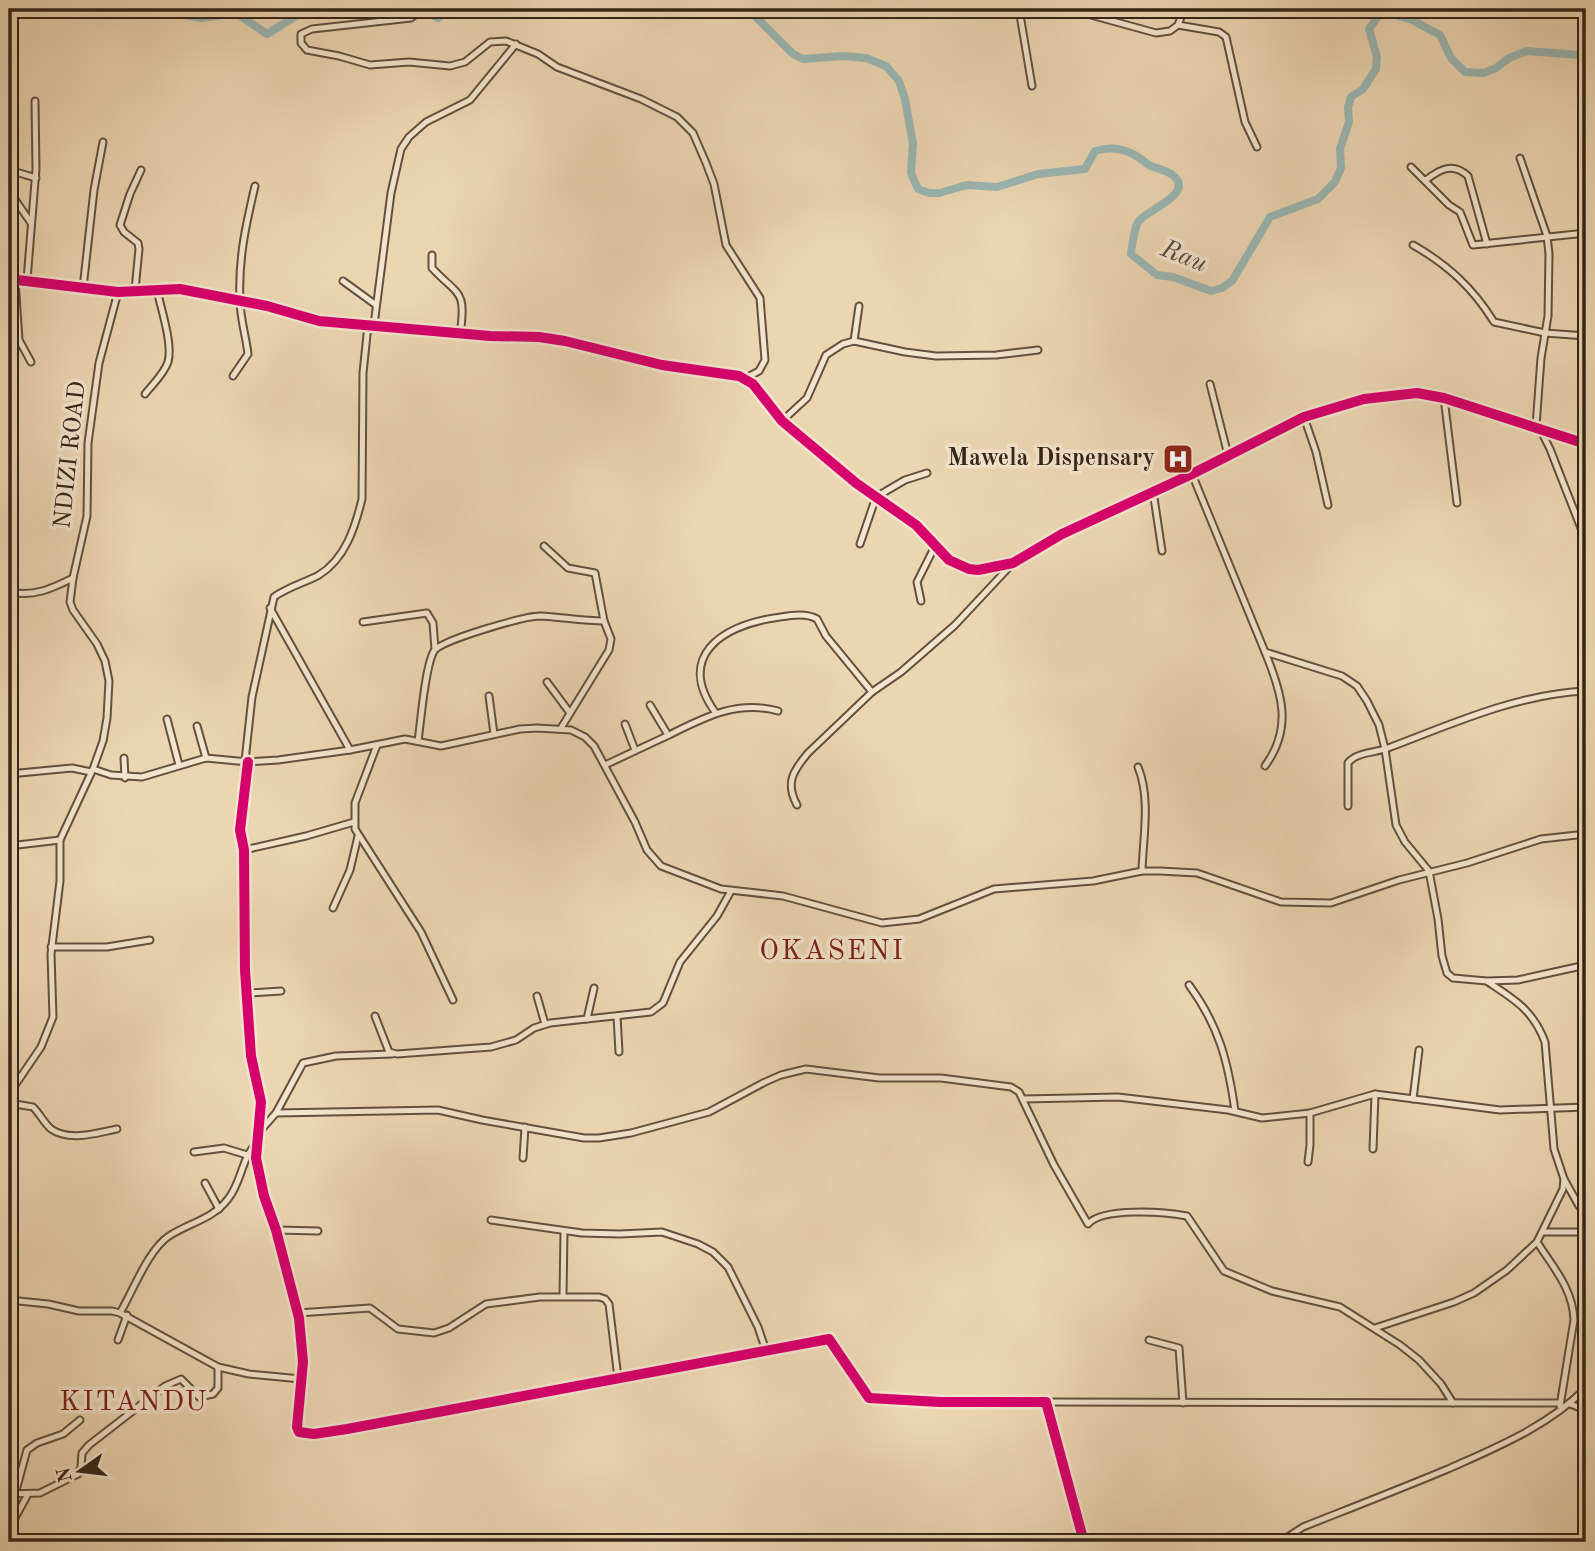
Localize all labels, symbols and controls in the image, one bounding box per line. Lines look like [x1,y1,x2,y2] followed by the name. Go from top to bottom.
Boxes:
[1156,236,1211,278] water label: Rau
[51,380,91,530] street label: NDIZI ROAD
[1161,442,1195,476] hospital icon: Mawela Dispensary
[948,447,1155,471] place label: Mawela Dispensary
[759,938,905,966] district label: OKASENI
[59,1389,209,1417] district label: KITANDU
[46,1436,116,1506] north arrow
[55,1465,77,1484] text: N

